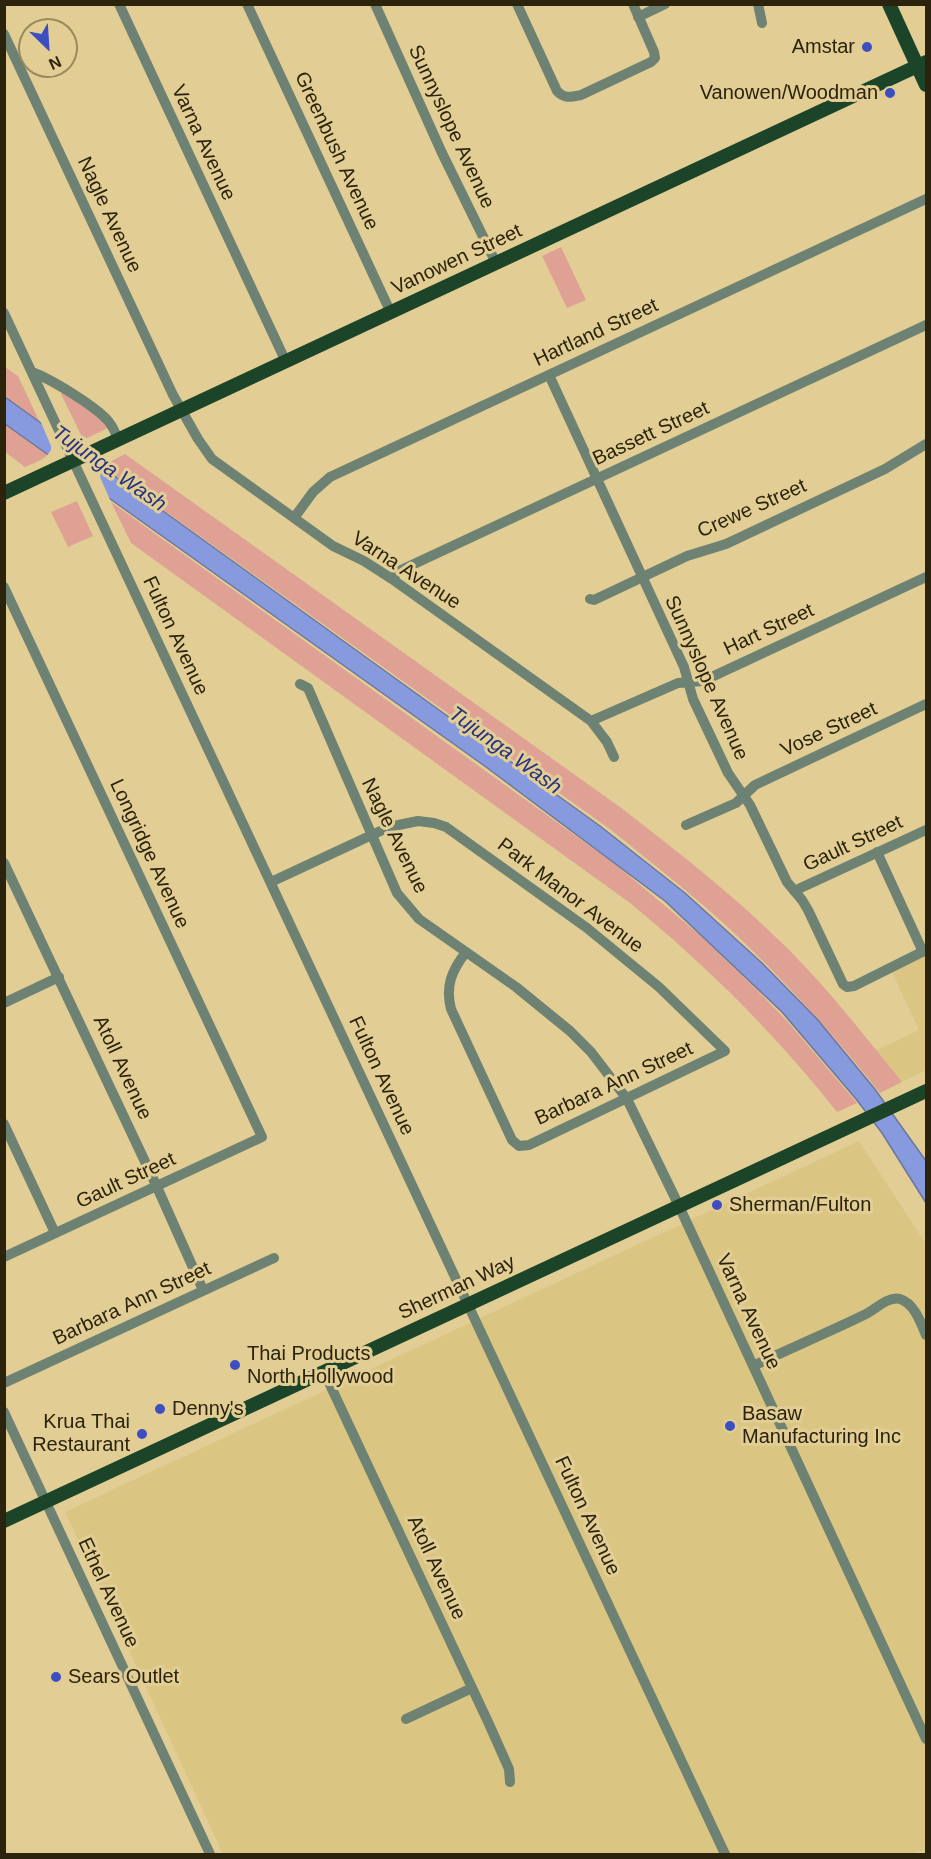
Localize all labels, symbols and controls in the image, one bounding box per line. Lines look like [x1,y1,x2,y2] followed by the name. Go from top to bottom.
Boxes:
[18,18,78,78] north arrow
[792,35,855,59] place label: Amstar
[860,40,874,54] marker: Amstar
[403,41,499,213] street label: Sunnyslope Avenue
[46,53,64,73] text: N
[289,68,383,234] street label: Greenbush Avenue
[166,81,240,205] street label: Varna Avenue
[700,81,878,105] place label: Vanowen/Woodman
[883,86,897,100] marker: Vanowen/Woodman
[72,153,146,277] street label: Nagle Avenue
[388,219,526,301] street label: Vanowen Street
[530,294,662,372] street label: Hartland Street
[589,397,713,471] street label: Bassett Street
[47,420,171,518] water label: Tujunga Wash
[694,474,810,544] street label: Crewe Street
[347,527,465,615] street label: Varna Avenue
[137,573,213,699] street label: Fulton Avenue
[659,592,753,764] street label: Sunnyslope Avenue
[720,599,818,661] street label: Hart Street
[777,697,881,763] street label: Vose Street
[444,702,566,800] water label: Tujunga Wash
[356,774,432,898] street label: Nagle Avenue
[104,776,194,932] street label: Longridge Avenue
[800,811,906,877] street label: Gault Street
[492,833,648,959] street label: Park Manor Avenue
[87,1012,157,1124] street label: Atoll Avenue
[343,1013,419,1139] street label: Fulton Avenue
[531,1037,697,1131] street label: Barbara Ann Street
[73,1148,179,1214] street label: Gault Street
[729,1193,871,1217] place label: Sherman/Fulton
[710,1198,724,1212] marker: Sherman/Fulton
[711,1250,785,1374] street label: Varna Avenue
[395,1251,519,1325] street label: Sherman Way
[49,1257,215,1351] street label: Barbara Ann Street
[247,1342,394,1389] place label: Thai Products North Hollywood
[228,1358,242,1372] marker: Thai Products North Hollywood
[172,1397,244,1421] place label: Denny's
[153,1402,167,1416] marker: Denny's
[742,1402,901,1449] place label: Basaw Manufacturing Inc
[32,1410,130,1457] place label: Krua Thai Restaurant
[723,1419,737,1433] marker: Basaw Manufacturing Inc
[135,1427,149,1441] marker: Krua Thai Restaurant
[549,1453,625,1579] street label: Fulton Avenue
[401,1512,471,1624] street label: Atoll Avenue
[72,1534,144,1652] street label: Ethel Avenue
[68,1665,179,1689] place label: Sears Outlet
[49,1670,63,1684] marker: Sears Outlet

